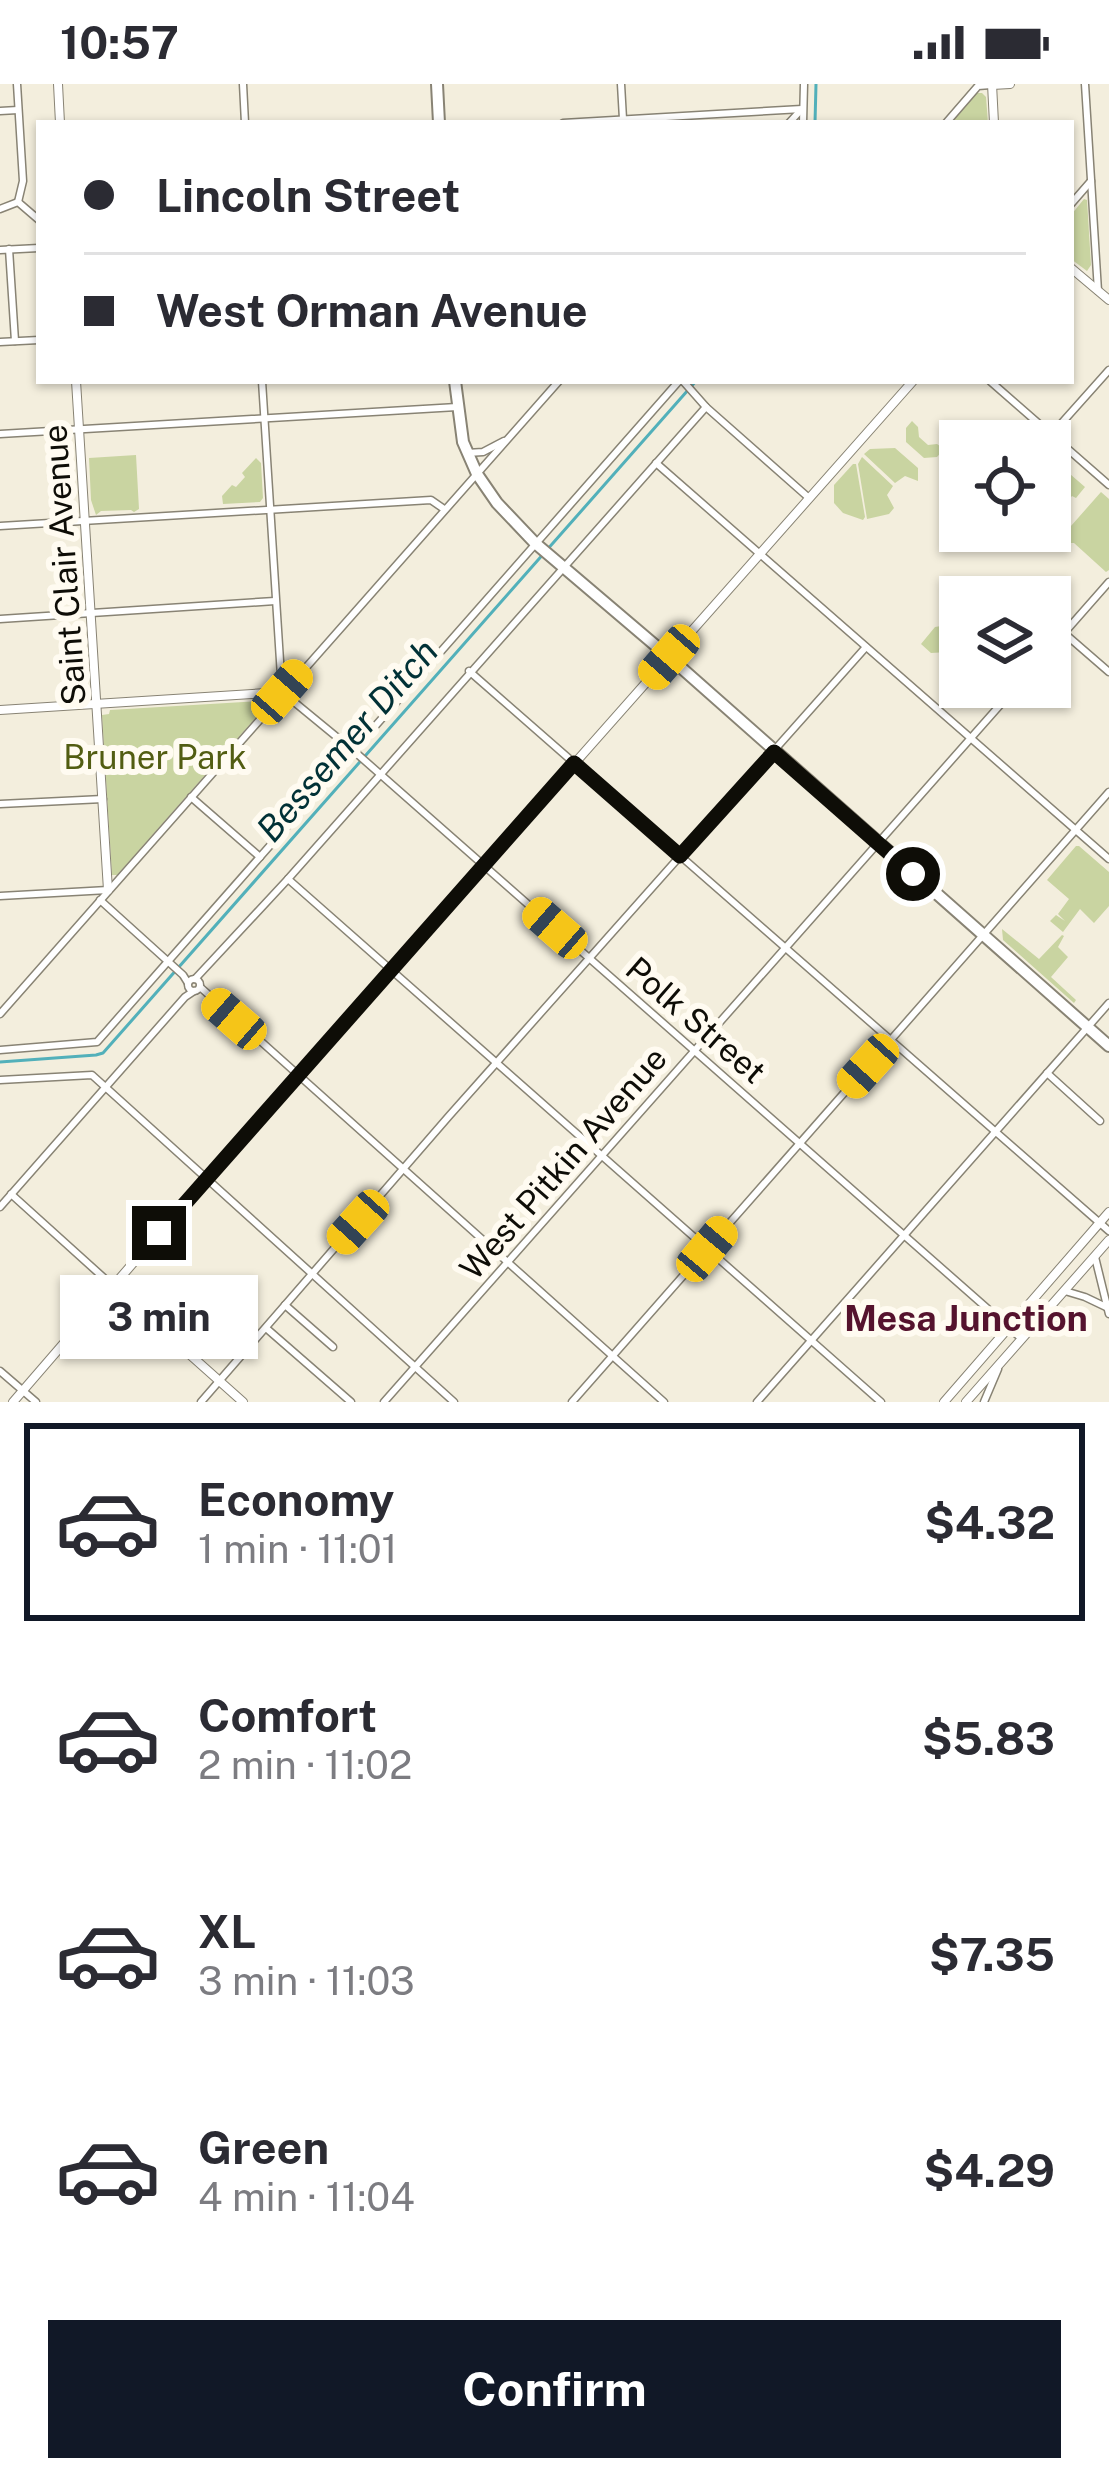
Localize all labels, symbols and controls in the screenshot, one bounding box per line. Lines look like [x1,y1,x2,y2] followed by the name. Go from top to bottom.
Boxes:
[60,16,179,69] text: 10:57
[156,169,460,222] text: Lincoln Street
[156,284,588,337] text: West Orman Avenue
[939,420,1071,708] map controls
[939,420,1071,552] button: locate
[35,423,93,707] street label: Saint Clair Avenue
[939,576,1071,708] button: layers
[632,618,706,696] car
[248,630,446,850] water label: Bessemer Ditch
[245,653,319,731] car
[63,738,247,776] park label: Bruner Park
[886,847,940,901] route start
[516,891,594,965] car
[619,949,773,1091] street label: Polk Street
[195,982,273,1056] car
[831,1027,905,1105] car
[452,1039,674,1287] street label: West Pitkin Avenue
[321,1183,395,1261] car
[132,1206,186,1260] route end
[670,1210,744,1288] car
[60,1275,258,1359] callout: 3 min
[107,1294,211,1340] text: 3 min
[844,1297,1088,1339] district label: Mesa Junction
[54,1468,162,1576] icon: car
[198,1473,394,1526] text: Economy
[924,1496,1055,1549] text: $4.32
[198,1526,397,1572] text: 1 min · 11:01
[54,1684,162,1792] icon: car
[198,1689,377,1742] text: Comfort
[922,1712,1055,1765] text: $5.83
[198,1742,412,1788] text: 2 min · 11:02
[54,1900,162,2008] icon: car
[198,1905,256,1958] text: XL
[929,1928,1055,1981] text: $7.35
[198,1958,415,2004] text: 3 min · 11:03
[54,2116,162,2224] icon: car
[198,2121,329,2174] text: Green
[924,2144,1055,2197] text: $4.29
[198,2174,415,2220] text: 4 min · 11:04
[48,2320,1061,2458] button: Confirm

